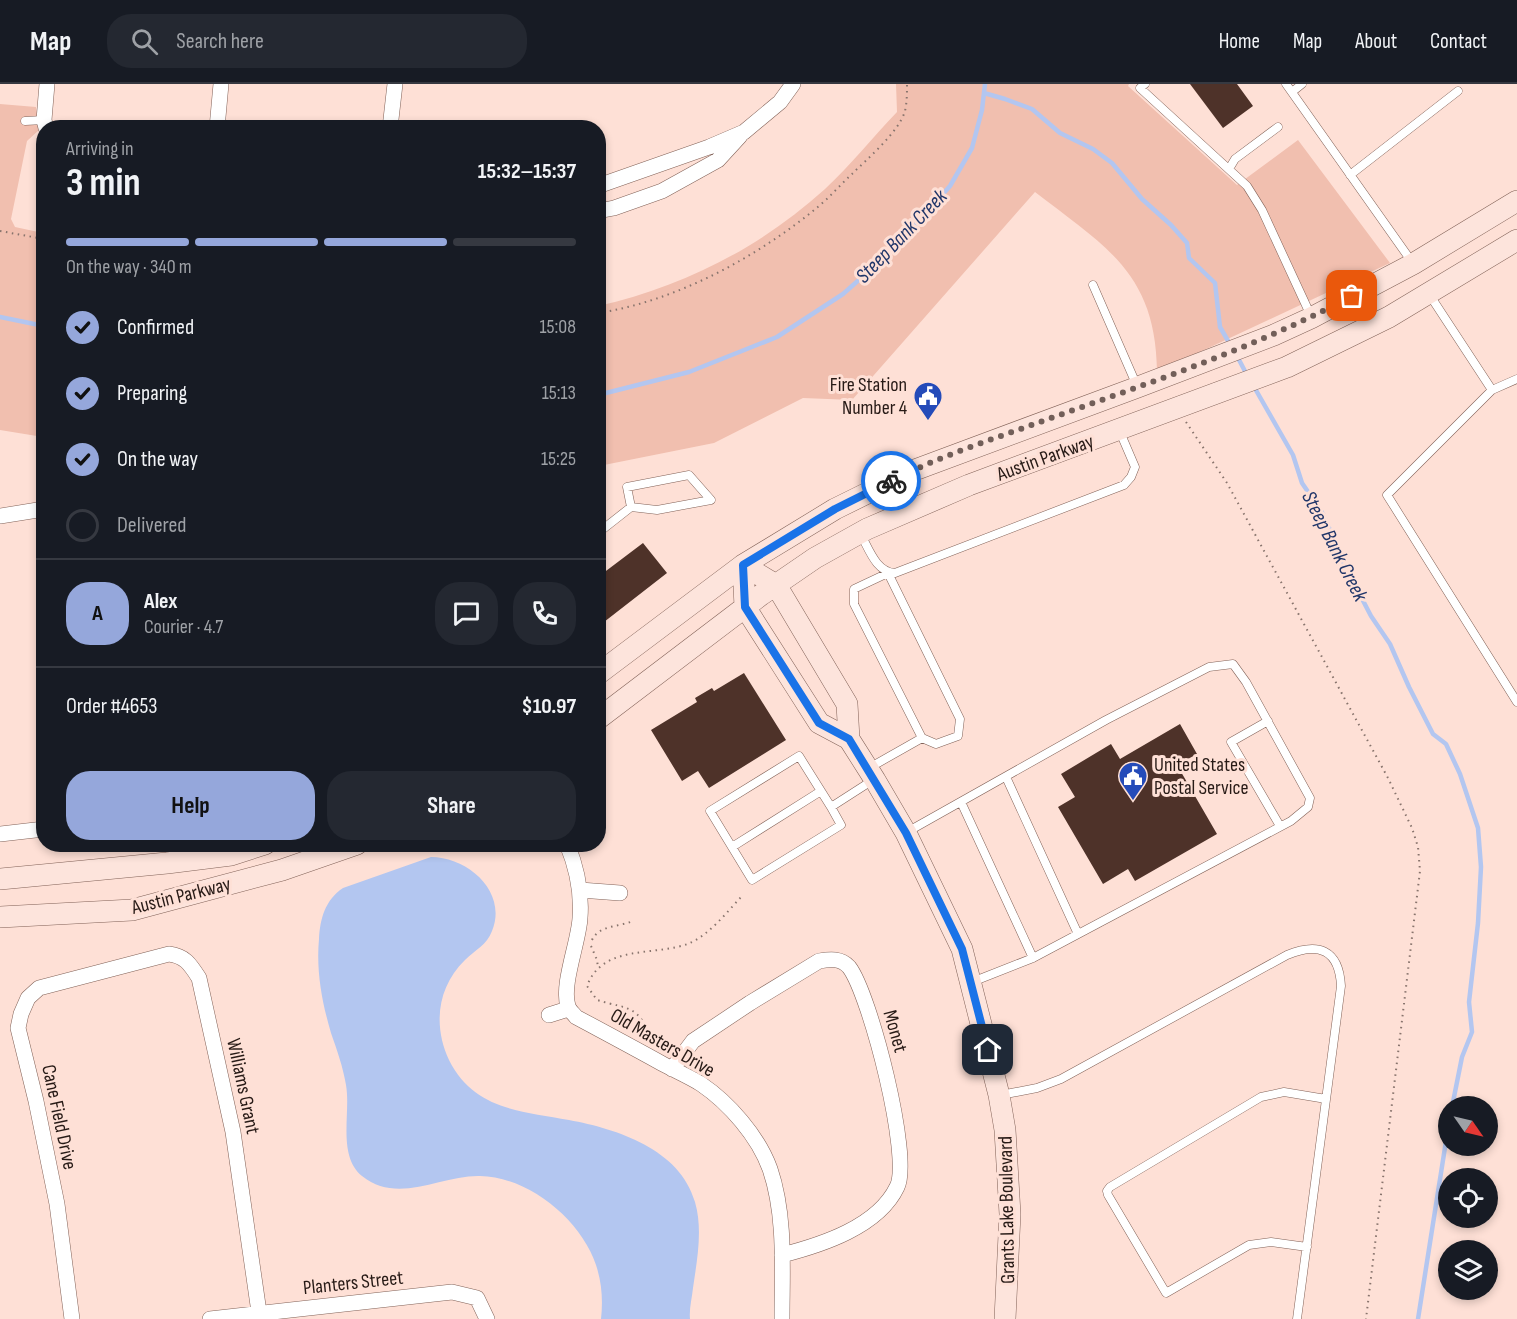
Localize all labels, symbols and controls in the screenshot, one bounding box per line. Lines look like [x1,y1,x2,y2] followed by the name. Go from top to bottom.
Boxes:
[107,14,527,68] search box
[30,25,71,58] text: Map
[128,25,161,58] icon: search
[176,28,264,55] text: Search here
[1219,29,1260,54] text: Home
[1293,29,1322,54] text: Map
[1355,29,1397,54] text: About
[1430,29,1487,54] text: Contact
[66,137,134,161] text: Arriving in
[478,158,576,185] text: 15:32–15:37
[66,160,141,207] text: 3 min
[851,184,953,288] water label: Steep Bank Creek
[66,255,192,279] text: On the way · 340 m
[1326,270,1377,321] pin
[1335,279,1368,312] icon: bag
[66,311,99,344] icon: check
[117,314,194,341] text: Confirmed
[540,315,576,339] text: 15:08
[830,373,907,420] place label: Fire Station Number 4
[66,377,99,410] icon: check
[117,380,187,407] text: Preparing
[912,380,944,422] public building icon: Fire Station Number 4
[542,381,576,405] text: 15:13
[993,429,1097,487] street label: Austin Parkway
[66,443,99,476] icon: check
[117,446,198,473] text: On the way
[541,447,576,471] text: 15:25
[861,451,921,511] courier
[875,465,908,498] icon: bike
[1296,487,1374,607] water label: Steep Bank Creek
[117,512,186,539] text: Delivered
[435,582,498,645] button: chat
[513,582,576,645] button: phone
[144,588,177,615] text: Alex
[92,600,103,627] text: A
[144,615,223,639] text: Courier · 4.7
[66,693,158,720] text: Order #4653
[521,693,576,720] text: $10.97
[1154,753,1248,800] place label: United States Postal Service
[1117,760,1149,802] public building icon: United States Postal Service
[66,771,315,840] button: Help
[327,771,576,840] button: Share
[128,872,234,920] street label: Austin Parkway
[606,1003,719,1082] street label: Old Masters Drive
[878,1007,912,1055] street label: Monet
[962,1024,1013,1075] pin
[971,1033,1004,1066] icon: home
[221,1036,265,1136] street label: Williams Grant
[36,1063,82,1172] street label: Cane Field Drive
[1438,1096,1498,1156] north arrow
[1438,1096,1498,1300] map controls
[994,1136,1020,1284] street label: Grants Lake Boulevard
[1438,1168,1498,1228] button: locate
[1438,1240,1498,1300] button: layers
[302,1266,404,1300] street label: Planters Street

